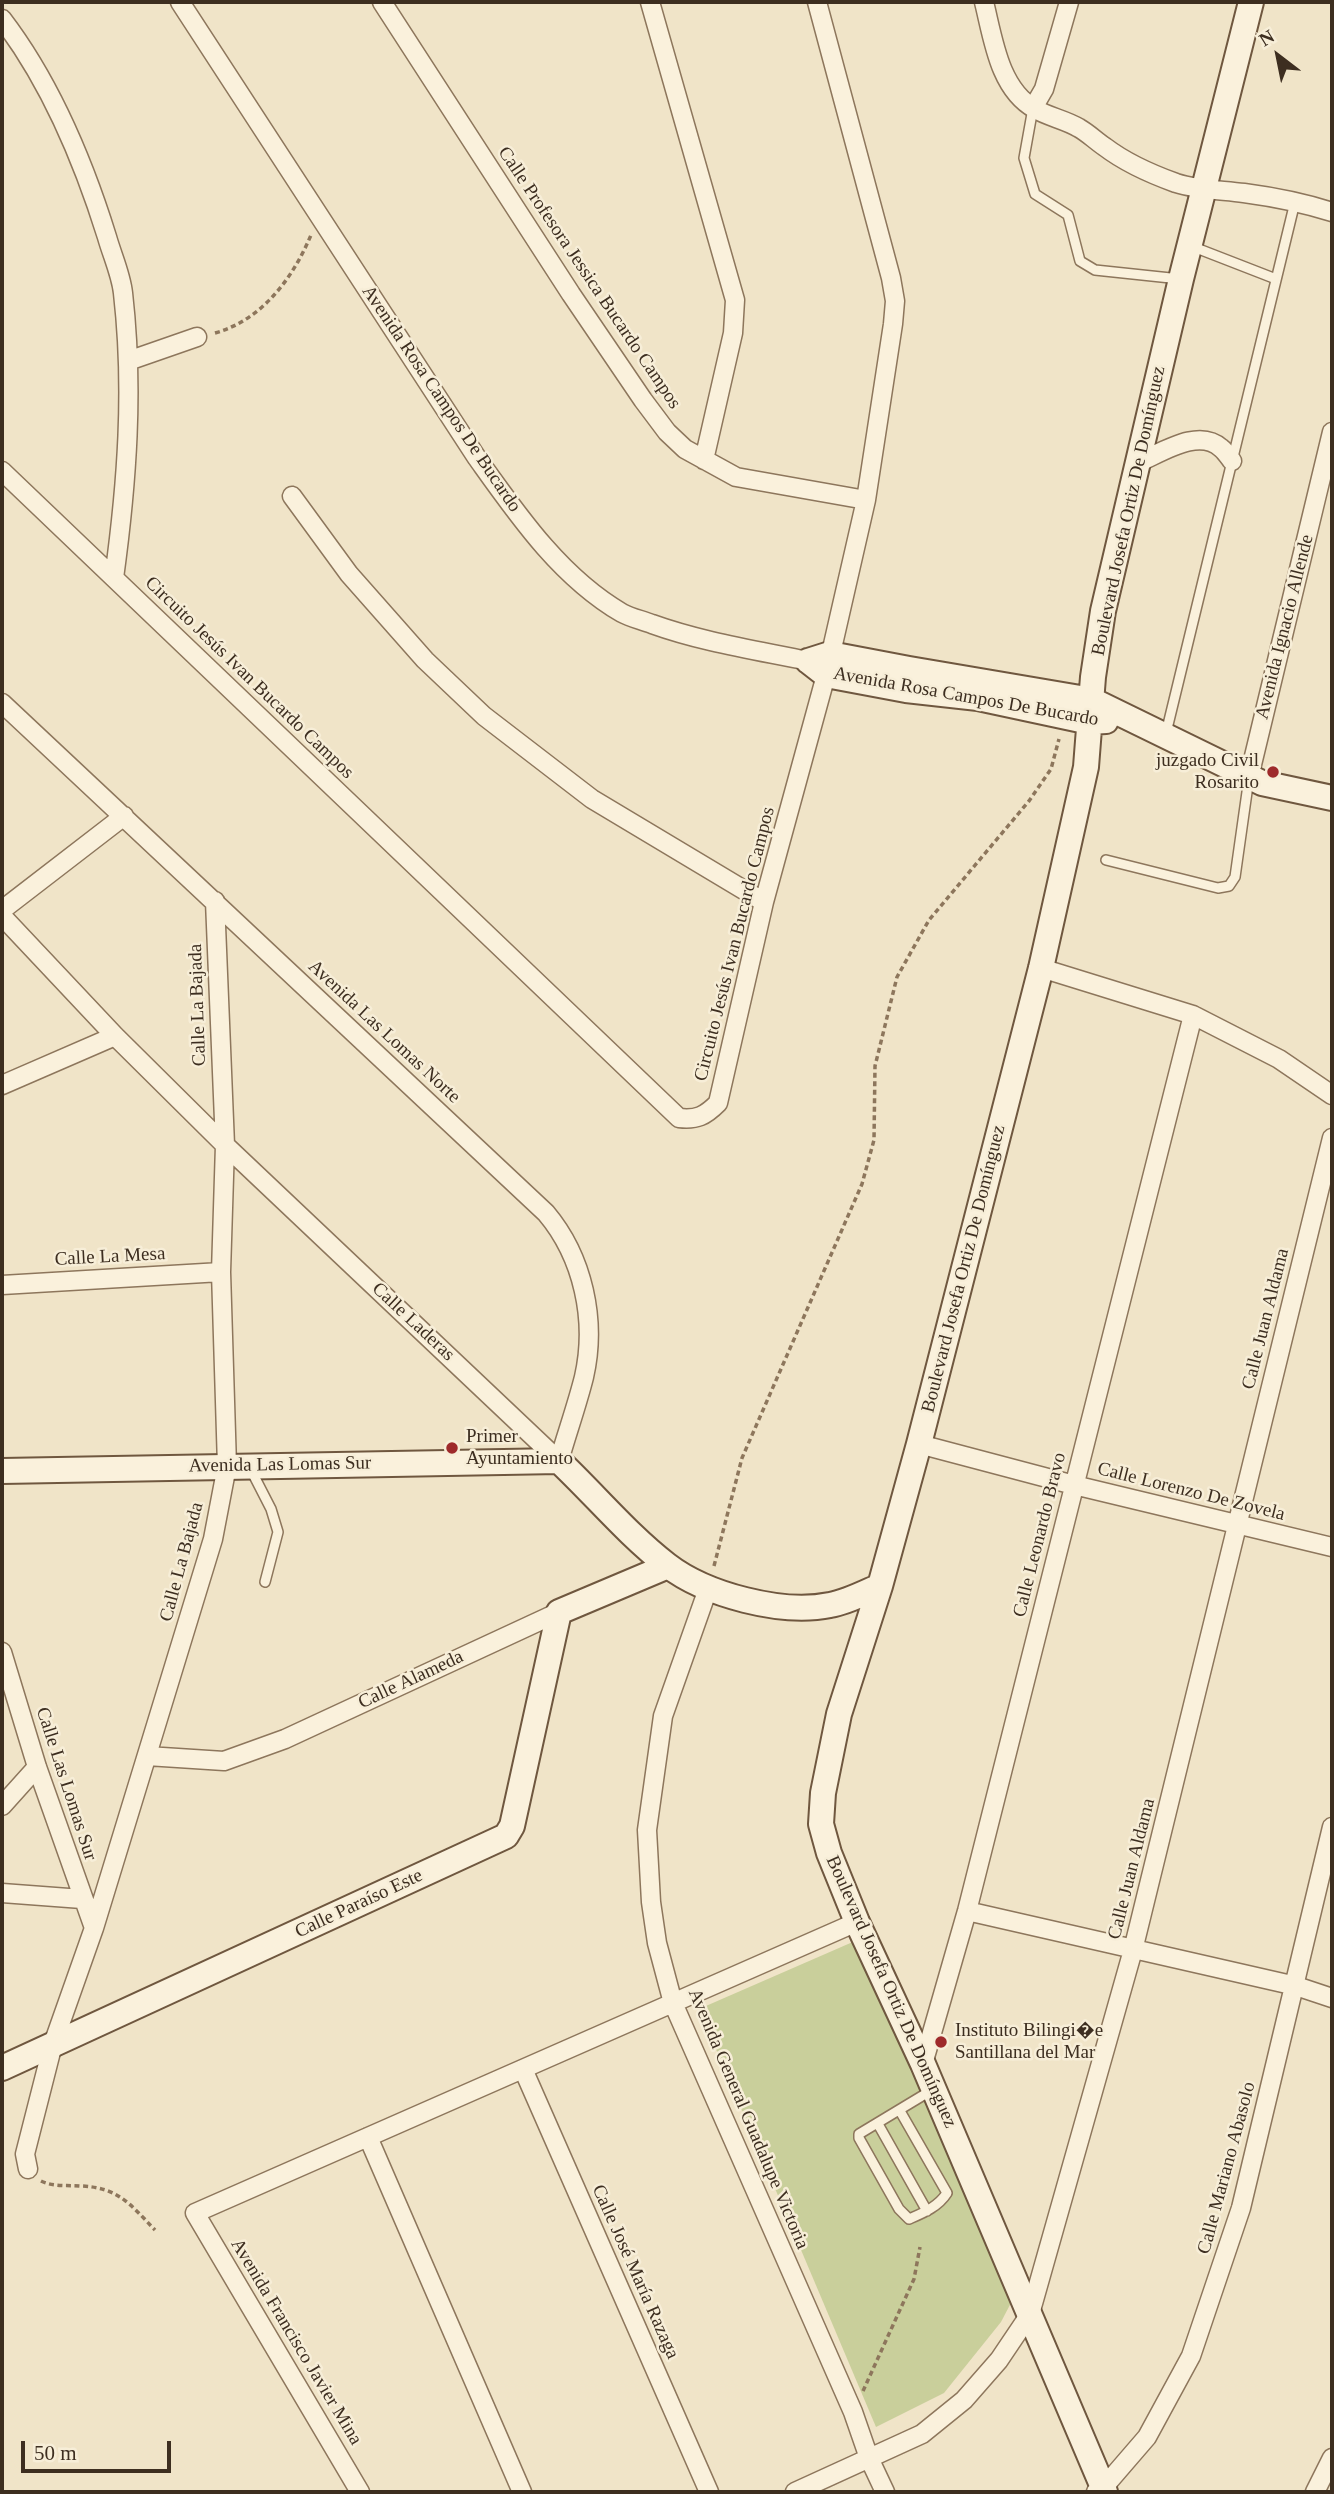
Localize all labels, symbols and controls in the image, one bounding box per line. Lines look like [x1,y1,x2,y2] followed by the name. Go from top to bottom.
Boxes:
[1243,21,1313,91] north arrow
[1255,25,1278,50] text: N
[493,143,685,413] street label: Calle Profesora Jessica Bucardo Campos
[356,281,526,517] street label: Avenida Rosa Campos De Bucardo
[1087,364,1171,658] street label: Boulevard Josefa Ortiz De Domínguez
[1251,532,1319,722] street label: Avenida Ignacio Allende
[140,572,358,784] street label: Circuito Jesús Ivan Bucardo Campos
[832,662,1100,732] street label: Avenida Rosa Campos De Bucardo
[1156,750,1259,794] place label: juzgado Civil Rosarito
[1265,764,1281,780] marker: juzgado Civil Rosarito
[690,805,780,1083] street label: Circuito Jesús Ivan Bucardo Campos
[184,943,212,1067] street label: Calle La Bajada
[303,956,465,1108] street label: Avenida Las Lomas Norte
[917,1123,1011,1415] street label: Boulevard Josefa Ortiz De Domínguez
[54,1243,166,1271] street label: Calle La Mesa
[1237,1246,1295,1392] street label: Calle Juan Aldama
[367,1278,459,1366] street label: Calle Laderas
[466,1426,573,1470] place label: Primer Ayuntamiento
[444,1440,460,1456] marker: Primer Ayuntamiento
[1009,1450,1071,1620] street label: Calle Leonardo Bravo
[188,1452,372,1478] street label: Avenida Las Lomas Sur
[1095,1458,1287,1526] street label: Calle Lorenzo De Zovela
[155,1500,209,1624] street label: Calle La Bajada
[355,1646,467,1714] street label: Calle Alameda
[30,1704,102,1864] street label: Calle Las Lomas Sur
[1103,1796,1161,1942] street label: Calle Juan Aldama
[820,1852,962,2132] street label: Boulevard Josefa Ortiz De Domínguez
[292,1864,426,1944] street label: Calle Paraíso Este
[683,1985,813,2253] street label: Avenida General Guadalupe Victoria
[955,2020,1103,2064] place label: Instituto Bilingi�e Santillana del Mar
[933,2034,949,2050] marker: Instituto Bilingi�e Santillana del Mar
[1193,2079,1261,2257] street label: Calle Mariano Abasolo
[586,2181,684,2363] street label: Calle José María Razaga
[225,2235,367,2449] street label: Avenida Francisco Javier Mina
[24,2428,175,2472] scale bar
[34,2441,77,2465] text: 50 m

